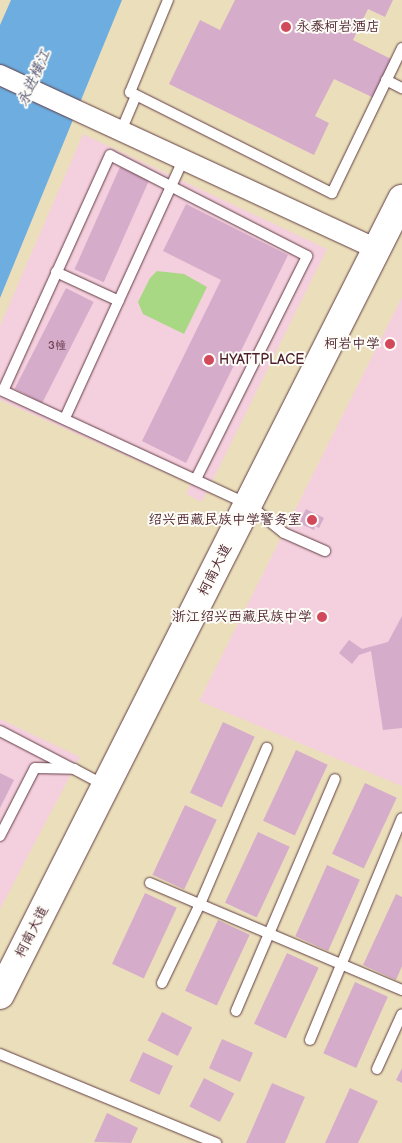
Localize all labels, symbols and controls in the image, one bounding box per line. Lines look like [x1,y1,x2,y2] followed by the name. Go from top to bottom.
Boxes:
[296,19,380,35] place label: 永泰柯岩酒店
[280,21,292,33] marker: 永泰柯岩酒店
[14,47,54,109] water label: 永进横江
[324,336,380,352] place label: 柯岩中学
[384,338,396,350] marker: 柯岩中学
[48,339,66,353] house number: 3幢
[219,352,304,368] place label: HYATTPLACE
[203,354,215,366] marker: HYATTPLACE
[148,512,302,528] place label: 绍兴西藏民族中学警务室
[306,514,318,526] marker: 绍兴西藏民族中学警务室
[195,541,235,599] street label: 柯南大道
[172,609,312,625] place label: 浙江绍兴西藏民族中学
[316,611,328,623] marker: 浙江绍兴西藏民族中学
[12,903,52,961] street label: 柯南大道

